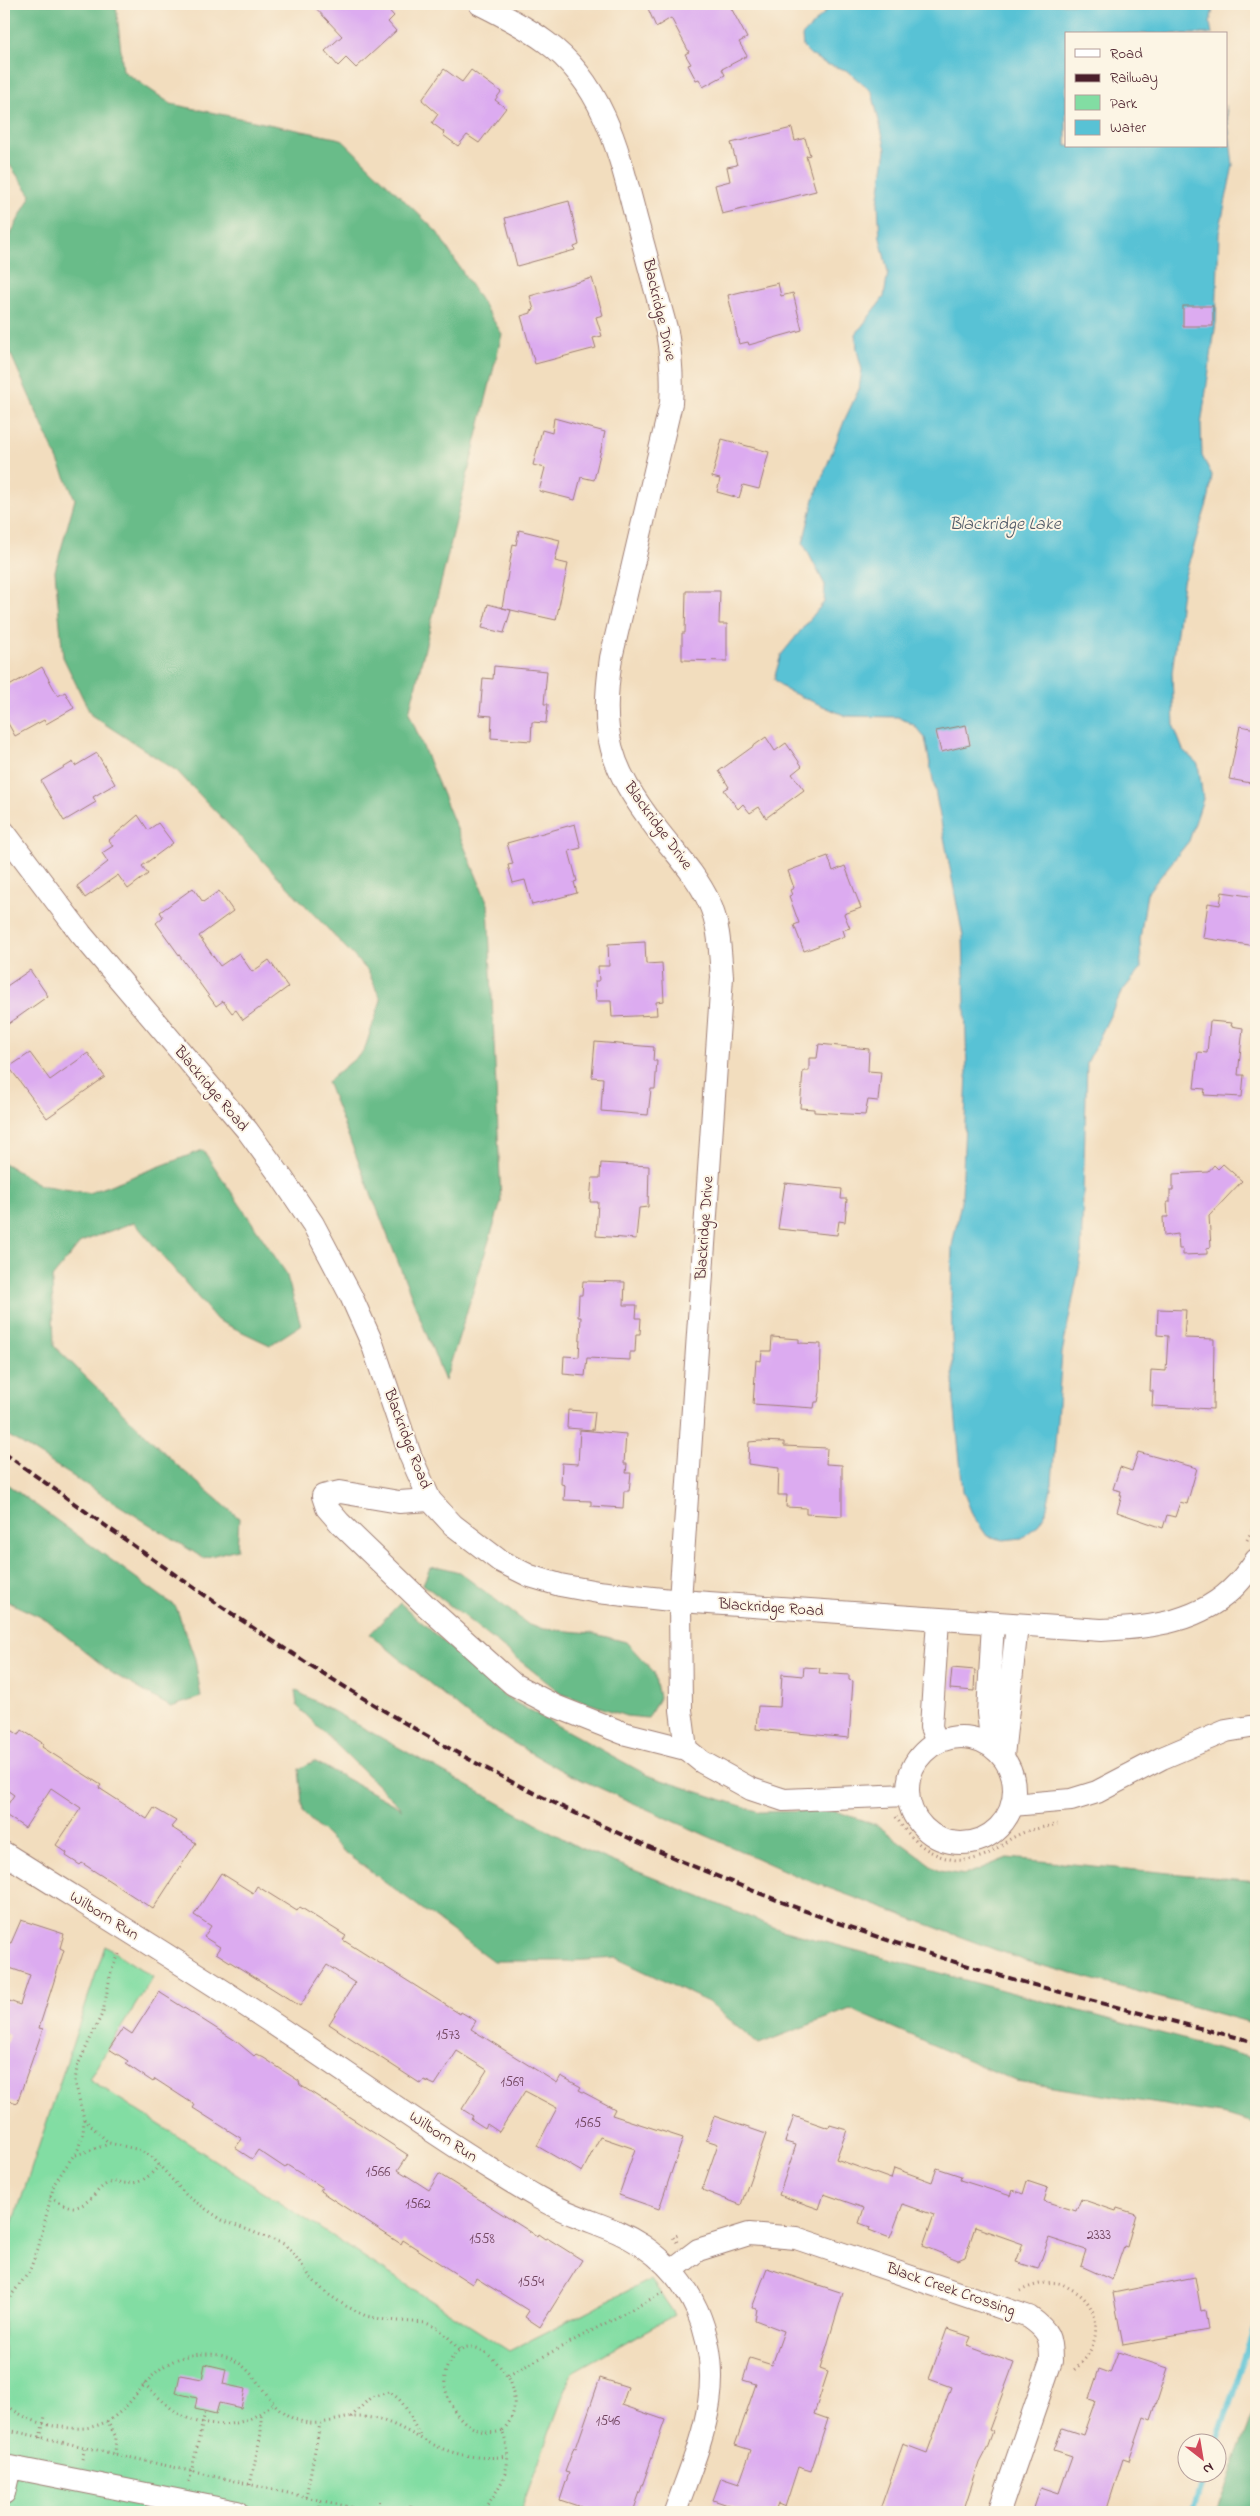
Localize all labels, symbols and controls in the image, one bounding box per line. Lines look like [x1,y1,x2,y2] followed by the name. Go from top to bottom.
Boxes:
[1065,32,1228,148] legend
[1110,43,1143,65] text: Road
[1110,67,1158,90] text: Railway
[1110,93,1138,115] text: Park
[1110,117,1146,139] text: Water
[635,256,683,364] street label: Blackridge Drive
[949,512,1062,538] water label: Blackridge Lake
[617,776,699,876] street label: Blackridge Drive
[167,1040,254,1137] street label: Blackridge Road
[689,1175,721,1282] street label: Blackridge Drive
[377,1385,437,1492] street label: Blackridge Road
[717,1592,824,1624] street label: Blackridge Road
[64,1885,144,1947] street label: Wilborn Run
[436,2025,460,2046] house number: 1573
[501,2072,524,2093] house number: 1569
[404,2105,482,2169] street label: Wilborn Run
[575,2113,601,2134] house number: 1565
[366,2162,390,2183] house number: 1566
[405,2194,431,2215] house number: 1562
[1087,2225,1111,2246] house number: 2333
[469,2229,495,2250] house number: 1558
[882,2256,1019,2323] street label: Black Creek Crossing
[518,2272,544,2293] house number: 1554
[596,2411,620,2432] house number: 1546
[1178,2434,1228,2484] north arrow
[1198,2456,1217,2479] text: N

